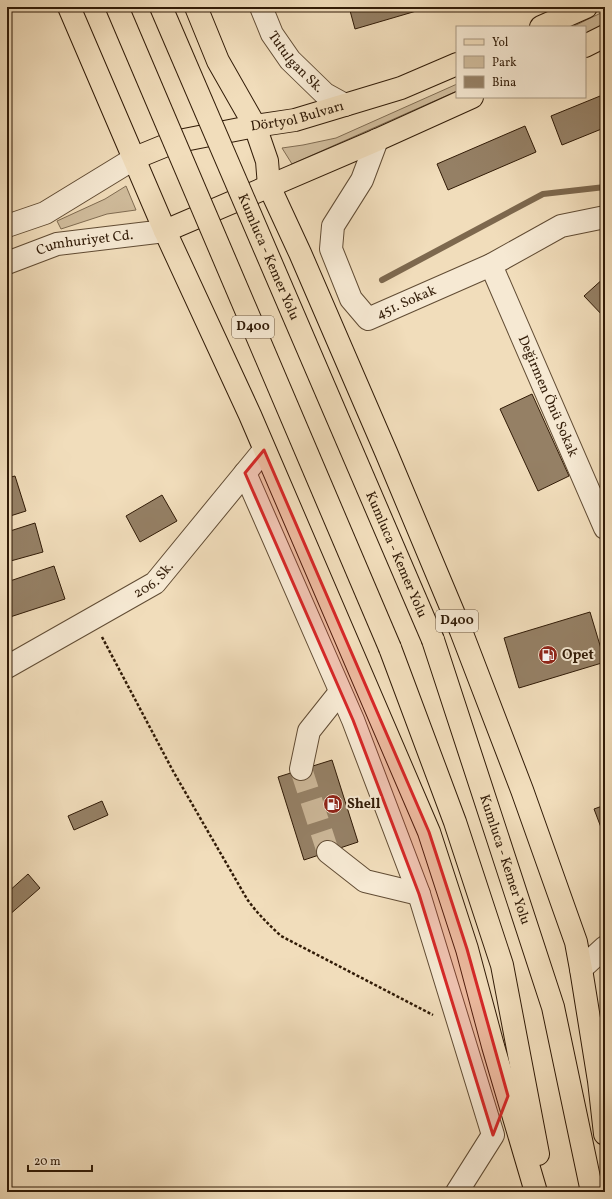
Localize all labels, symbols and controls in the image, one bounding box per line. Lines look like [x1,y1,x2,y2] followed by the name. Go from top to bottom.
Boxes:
[456,26,586,98] legend
[263,27,328,97] street label: Tutulgan Sk.
[492,35,509,51] text: Yol
[492,55,517,71] text: Park
[492,75,516,91] text: Bina
[249,96,346,136] street label: Dörtyol Bulvarı
[233,191,304,323] street label: Kumluca - Kemer Yolu
[34,225,134,261] street label: Cumhuriyet Cd.
[373,281,439,324] street label: 451. Sokak
[232,316,274,338] road number: D400
[513,332,583,460] street label: Değirmen Önü Sokak
[361,488,432,621] street label: Kumluca - Kemer Yolu
[130,558,178,603] street label: 206. Sk.
[436,610,478,632] road number: D400
[537,644,559,666] fuel station icon: Opet
[562,646,594,665] place label: Opet
[475,792,535,927] street label: Kumluca - Kemer Yolu
[322,793,344,815] fuel station icon: Shell
[347,795,381,814] place label: Shell
[28,1147,92,1173] scale bar
[34,1154,61,1170] text: 20 m

